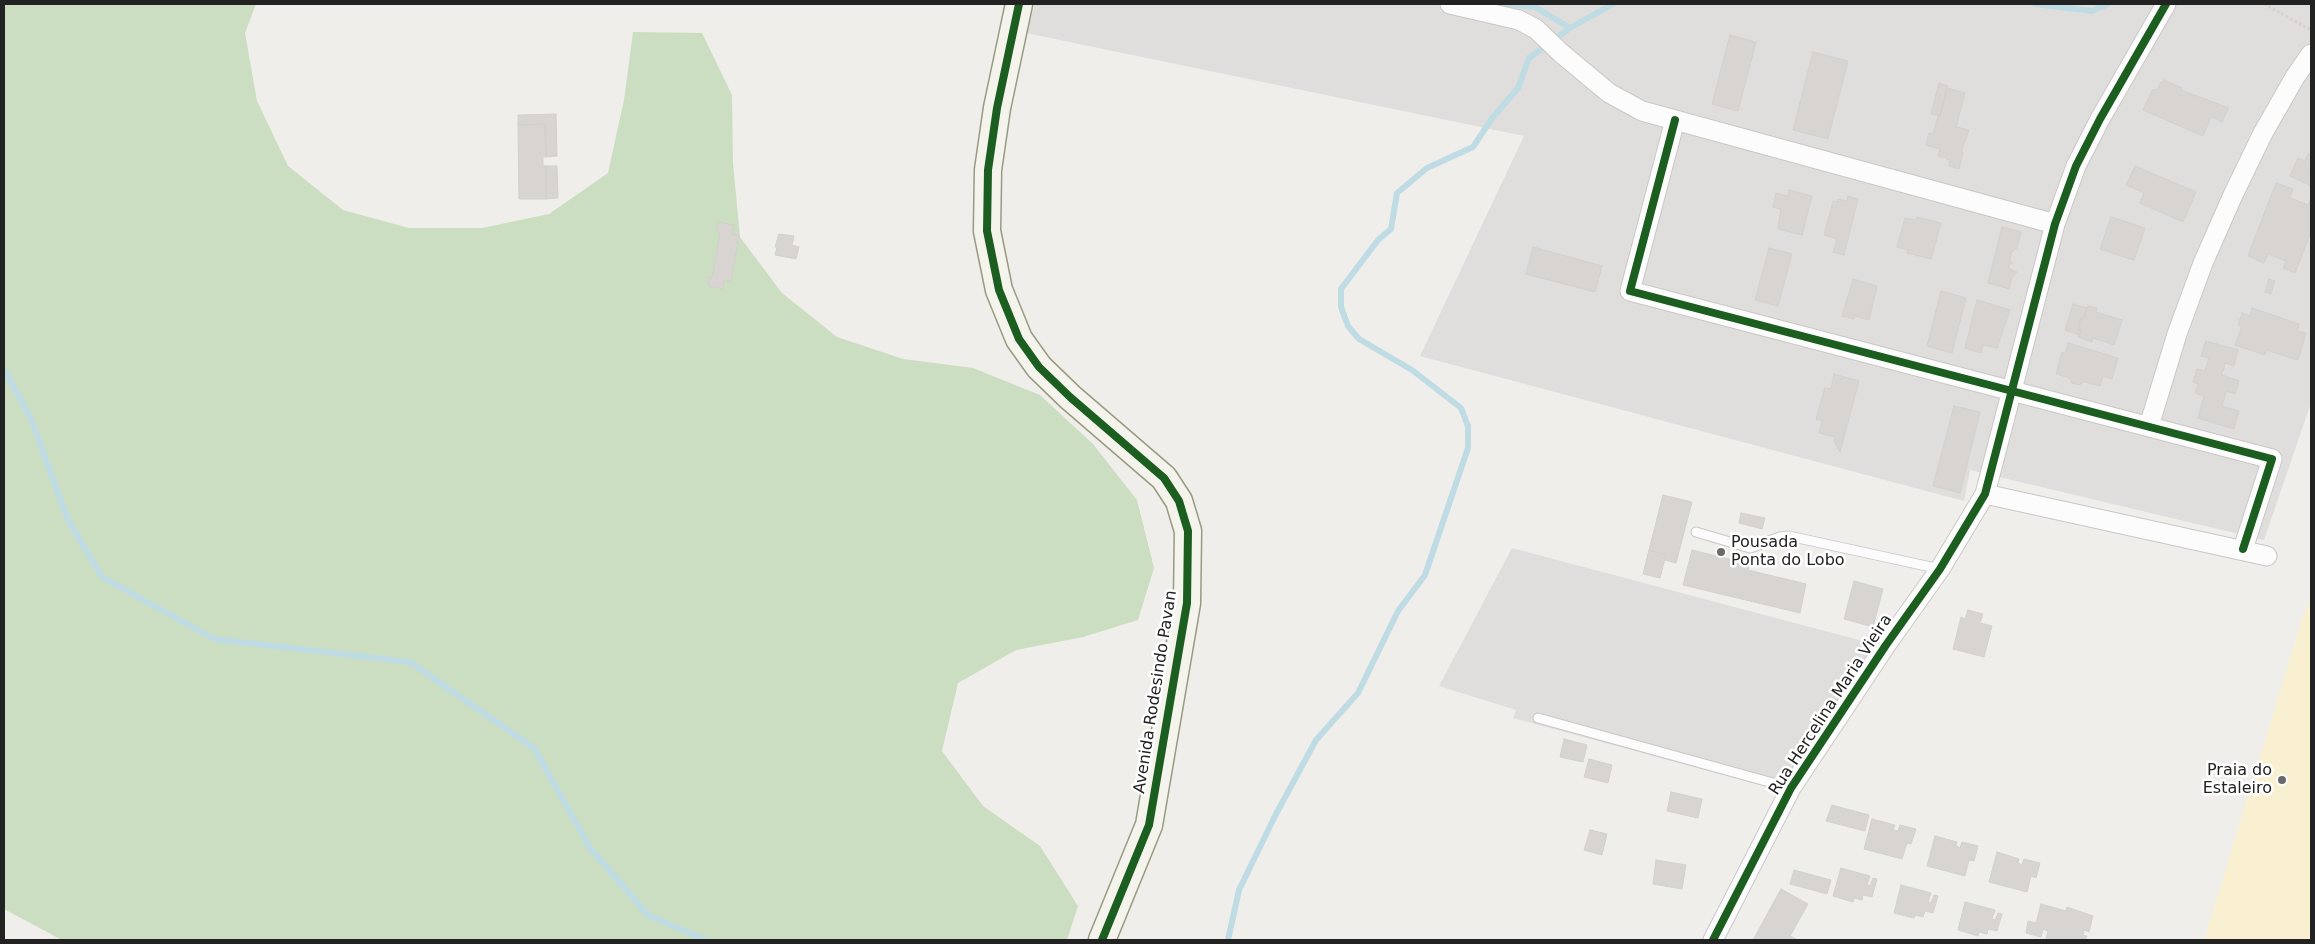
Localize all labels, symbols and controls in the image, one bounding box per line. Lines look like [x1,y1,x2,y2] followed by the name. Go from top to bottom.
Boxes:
[1731,533,1845,571] place label: Pousada Ponta do Lobo
[1715,546,1727,558] marker: Pousada Ponta do Lobo
[1130,589,1182,795] street label: Avenida Rodesindo Pavan
[1765,611,1897,799] street label: Rua Hercelina Maria Vieira
[2203,761,2272,799] place label: Praia do Estaleiro
[2276,774,2288,786] marker: Praia do Estaleiro

